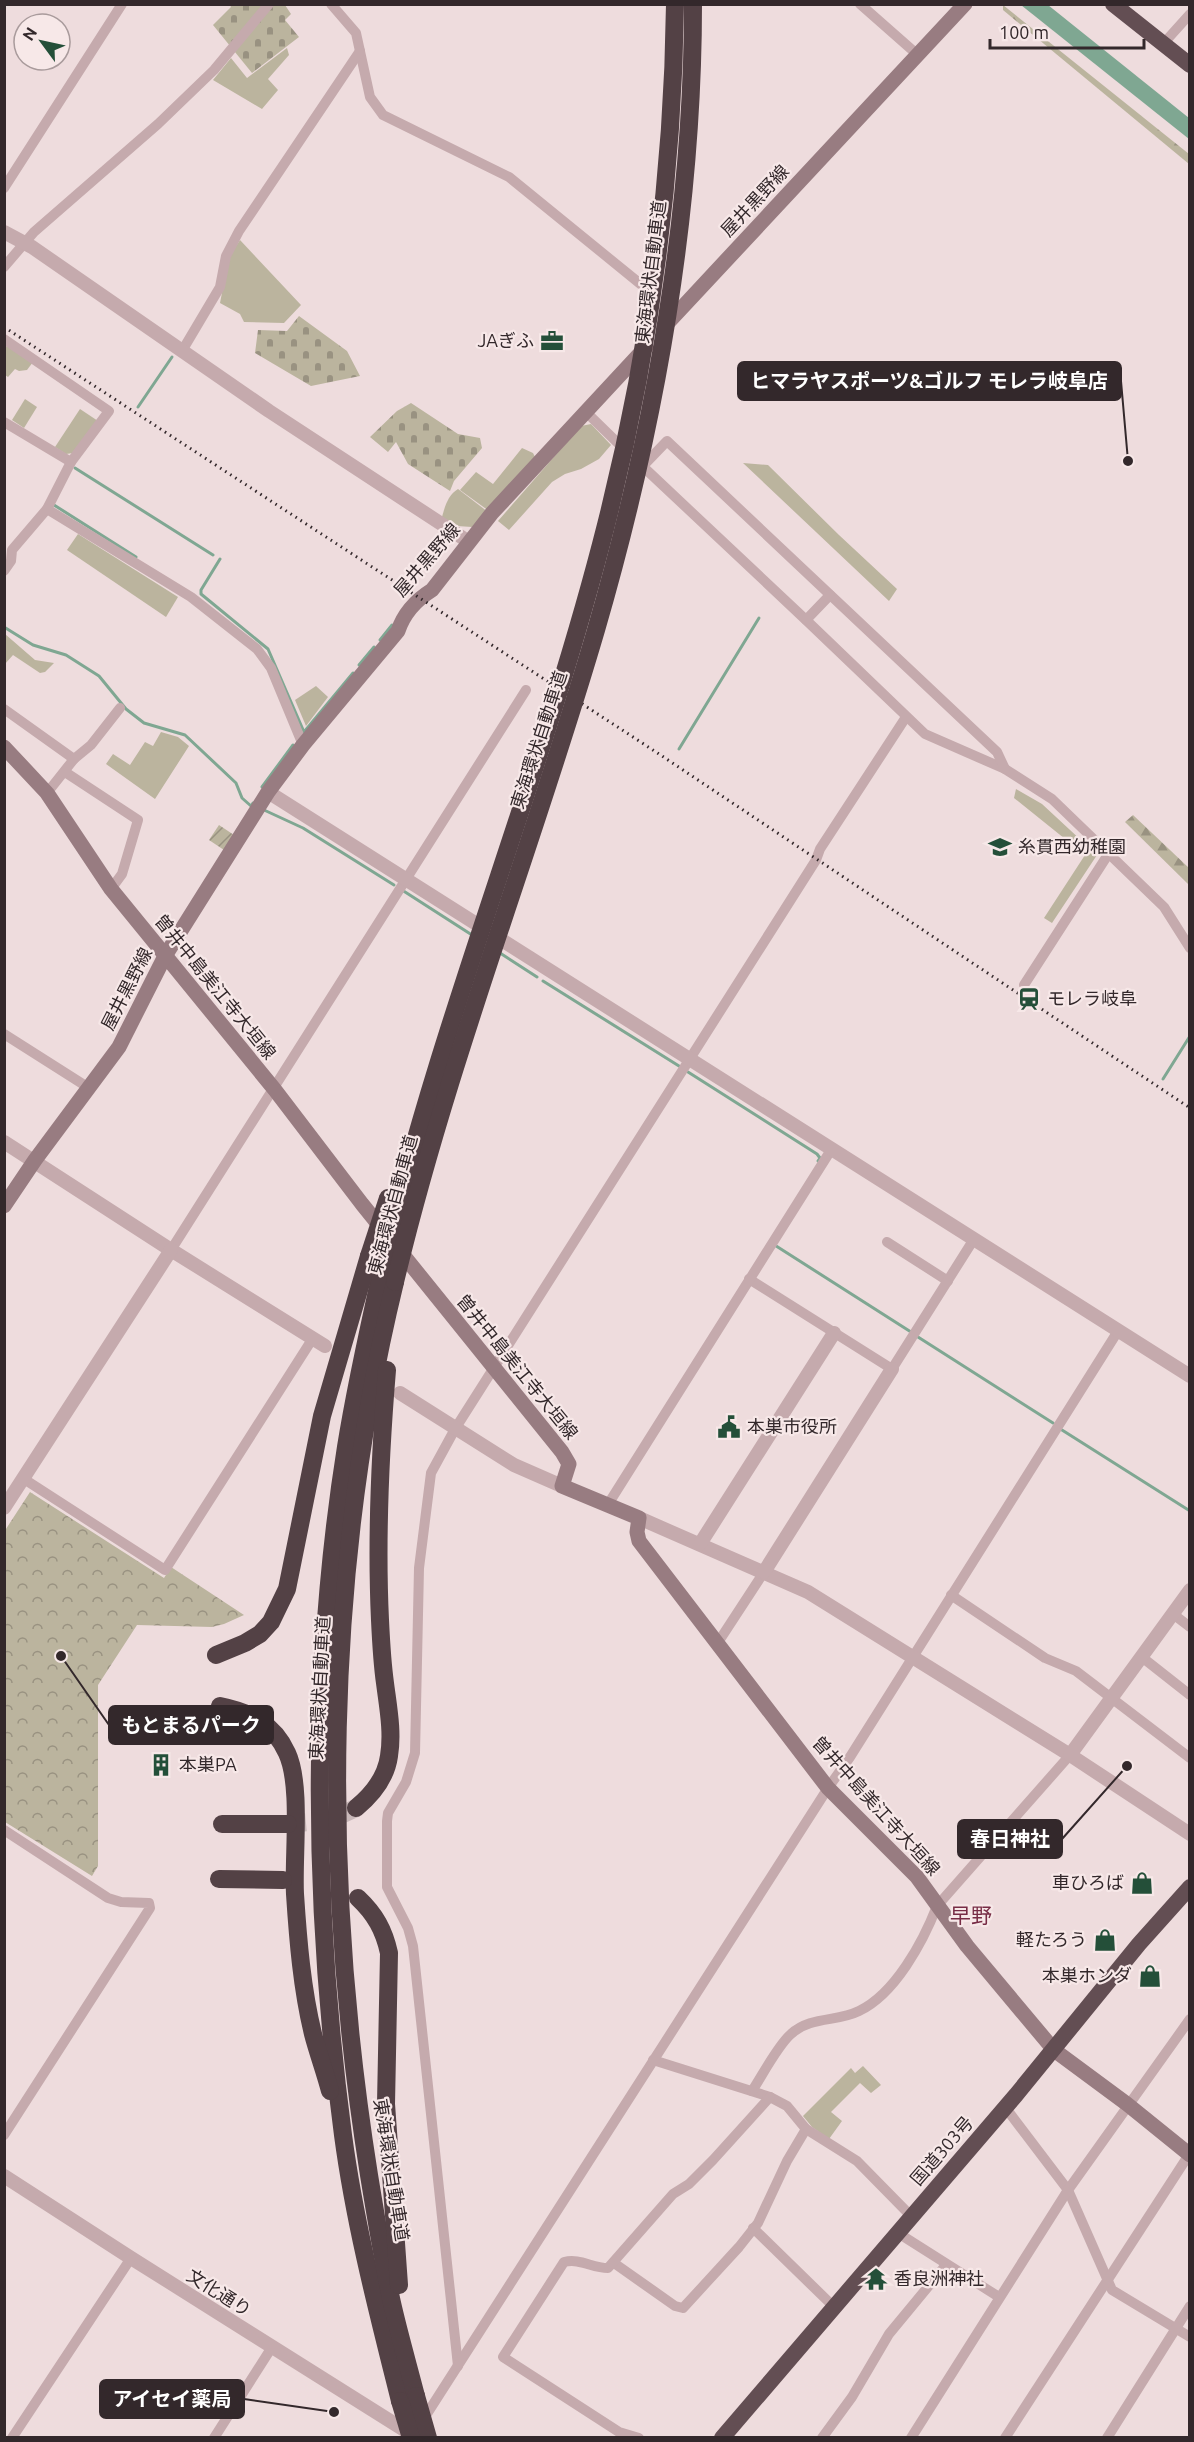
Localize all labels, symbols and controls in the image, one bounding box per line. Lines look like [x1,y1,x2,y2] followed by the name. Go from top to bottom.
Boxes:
[12,12,72,72] north arrow
[990,12,1144,50] scale bar
[999,22,1049,42] text: 100 m
[19,24,40,44] text: N
[716,161,792,240] street label: 屋井黒野線
[631,199,669,345] street label: 東海環状自動車道
[539,328,565,354] office icon: JAぎふ
[477,330,534,350] place label: JAぎふ
[738,362,1121,400] callout: ヒマラヤスポーツ&ゴルフ モレラ岐阜店
[750,369,1108,392] text: ヒマラヤスポーツ&ゴルフ モレラ岐阜店
[389,519,463,600] street label: 屋井黒野線
[506,668,570,811] street label: 東海環状自動車道
[987,834,1013,860] school or university icon: 糸貫西幼稚園
[1018,836,1126,856] place label: 糸貫西幼稚園
[151,910,280,1063] street label: 曽井中島美江寺大垣線
[97,944,155,1033] street label: 屋井黒野線
[1016,986,1042,1012] station icon: モレラ岐阜
[1047,988,1137,1008] place label: モレラ岐阜
[364,1133,420,1277] street label: 東海環状自動車道
[453,1290,582,1443] street label: 曽井中島美江寺大垣線
[716,1414,742,1440] public building icon: 本巣市役所
[747,1416,837,1436] place label: 本巣市役所
[305,1616,333,1760] street label: 東海環状自動車道
[109,1706,273,1744] callout: もとまるパーク
[121,1713,261,1736] text: もとまるパーク
[809,1732,944,1879] street label: 曽井中島美江寺大垣線
[148,1752,174,1778] building icon: 本巣PA
[179,1754,237,1774] place label: 本巣PA
[958,1820,1062,1858] callout: 春日神社
[970,1827,1050,1850] text: 春日神社
[1129,1870,1155,1896] shop icon: 車ひろば
[1052,1872,1124,1892] place label: 車ひろば
[950,1903,992,1927] district label: 早野
[1092,1927,1118,1953] shop icon: 軽たろう
[1016,1929,1087,1949] place label: 軽たろう
[1137,1963,1163,1989] shop icon: 本巣ホンダ
[1042,1965,1132,1985] place label: 本巣ホンダ
[371,2097,413,2243] street label: 東海環状自動車道
[906,2112,977,2189] street label: 国道303号
[184,2265,255,2320] street label: 文化通り
[863,2266,889,2292] temple icon: 香良洲神社
[894,2268,984,2288] place label: 香良洲神社
[100,2380,244,2418] callout: アイセイ薬局
[113,2387,232,2410] text: アイセイ薬局

